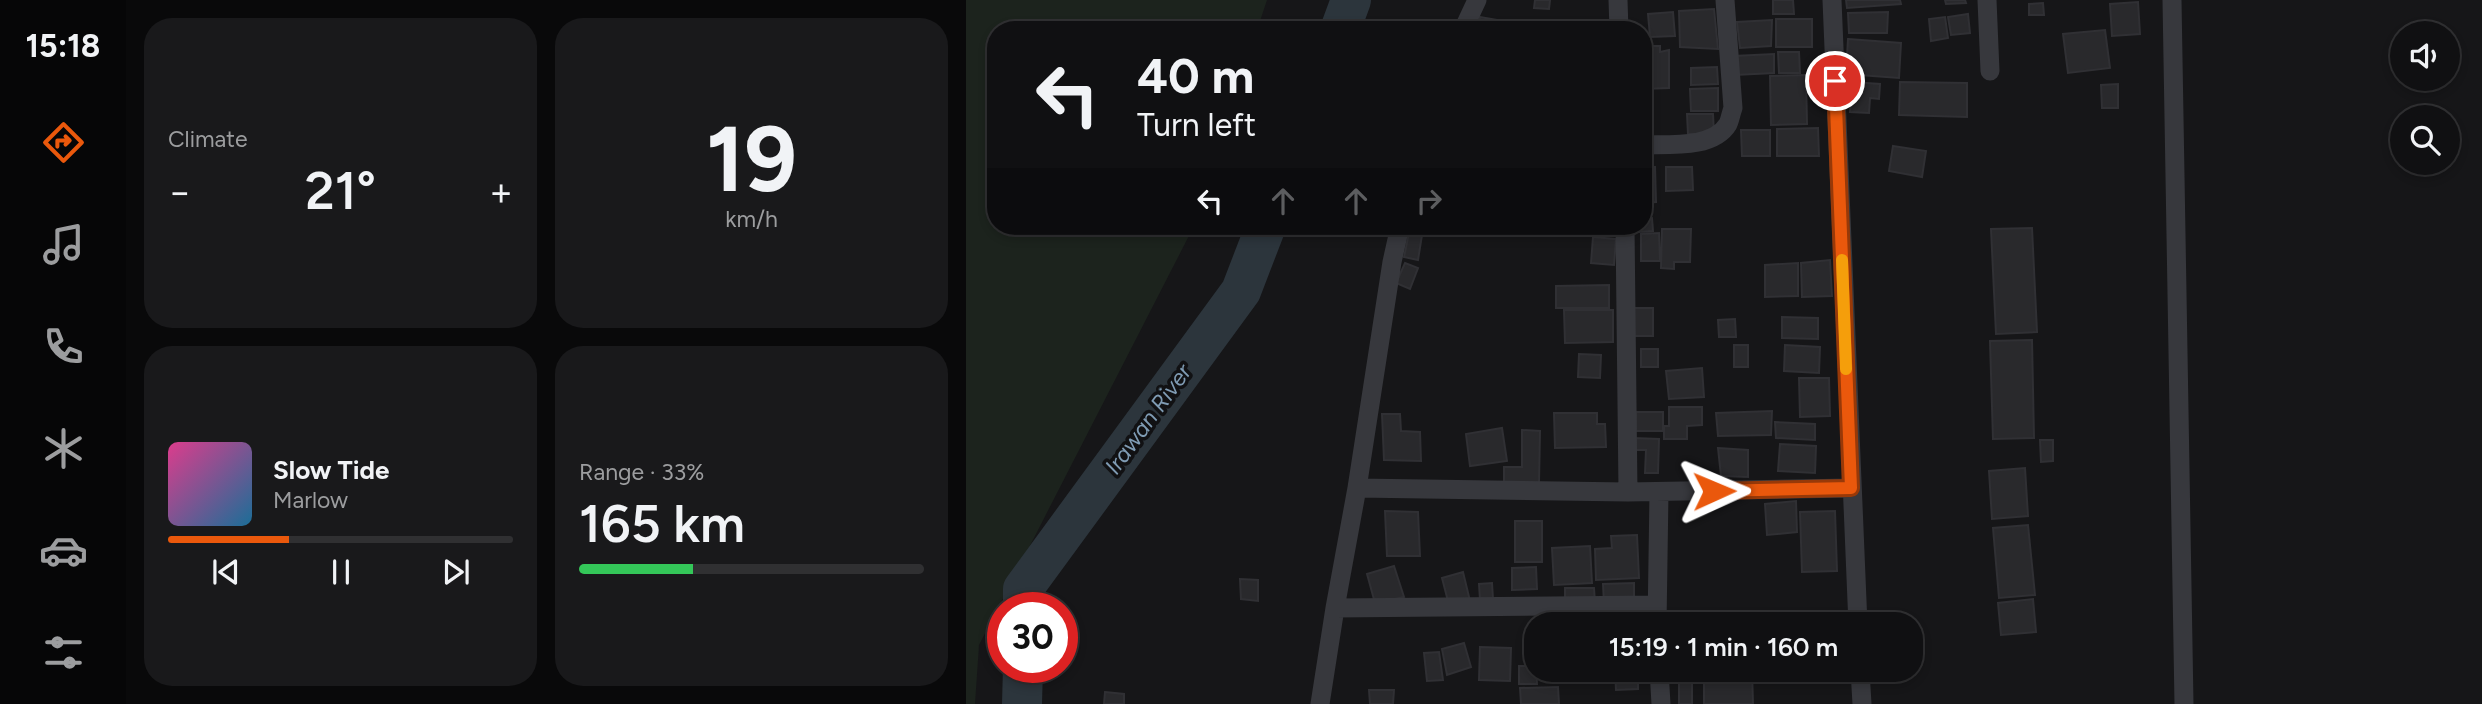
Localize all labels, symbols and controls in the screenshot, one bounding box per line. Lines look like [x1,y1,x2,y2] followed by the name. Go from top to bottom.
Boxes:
[2390,21,2460,175] map controls
[2390,21,2460,91] button: sound
[26,27,100,65] text: 15:18
[1137,46,1254,105] text: 40 m
[1022,49,1113,140] icon: left
[1805,51,1865,111] pin
[1816,62,1854,100] icon: arrive
[706,105,797,214] text: 19
[2390,105,2460,175] button: search
[1137,106,1256,144] text: Turn left
[39,118,88,167] icon: directions
[168,125,247,153] text: Climate
[305,160,376,222] text: 21°
[168,169,192,215] text: −
[489,169,513,215] text: +
[1191,182,1229,220] icon: left
[1264,182,1302,220] icon: ahead
[1337,182,1375,220] icon: ahead
[1410,182,1448,220] icon: right
[725,205,778,233] text: km/h
[39,220,88,269] icon: music
[39,322,88,371] icon: phone
[1099,358,1198,480] water label: Irawan River
[39,424,88,473] icon: climate
[273,454,389,486] text: Slow Tide
[1677,454,1751,528] position arrow
[579,458,704,486] text: Range · 33%
[273,486,348,514] text: Marlow
[579,493,745,555] text: 165 km
[39,526,88,575] icon: car
[207,553,245,591] icon: previous
[322,553,360,591] icon: pause
[437,553,475,591] icon: next
[987,592,1078,683] speed limit sign: 30
[39,628,88,677] icon: filters
[1609,631,1838,663] text: 15:19 · 1 min · 160 m

